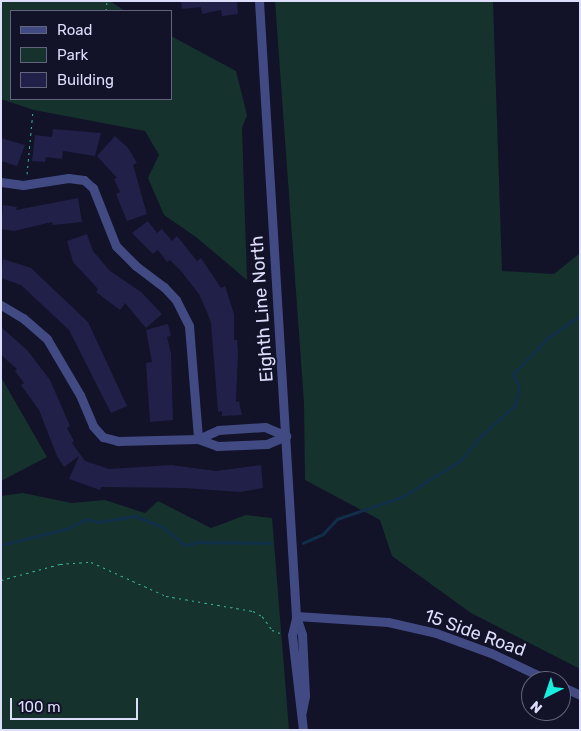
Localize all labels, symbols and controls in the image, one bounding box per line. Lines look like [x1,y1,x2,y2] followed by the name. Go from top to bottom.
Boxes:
[10,10,172,100] legend
[57,21,93,39] text: Road
[57,46,88,64] text: Park
[57,71,114,89] text: Building
[246,235,278,383] street label: Eighth Line North
[421,605,529,661] street label: 15 Side Road
[521,671,571,721] north arrow
[12,688,140,720] scale bar
[527,697,546,717] text: N
[18,698,60,716] text: 100 m

